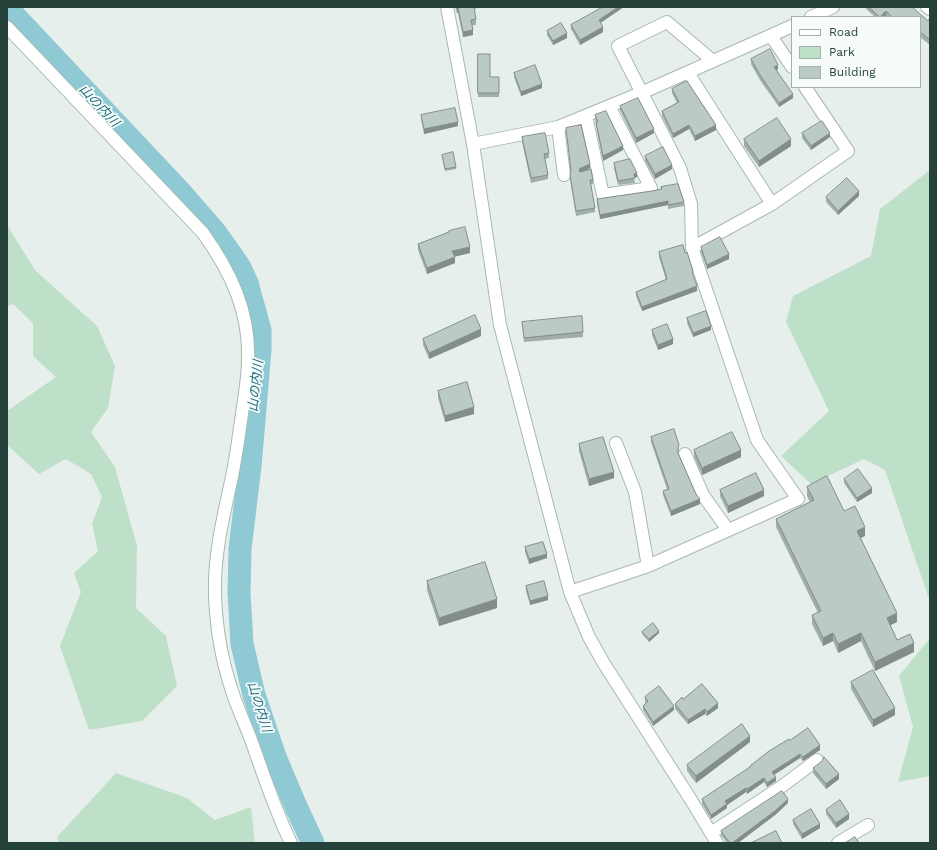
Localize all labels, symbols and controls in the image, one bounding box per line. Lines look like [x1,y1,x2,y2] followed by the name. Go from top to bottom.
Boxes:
[791,16,921,88] legend
[829,25,858,39] text: Road
[829,45,855,59] text: Park
[829,65,876,79] text: Building
[76,82,122,130] water label: 山の内川
[246,359,266,413] water label: 山の内川
[244,680,274,734] water label: 山の内川

